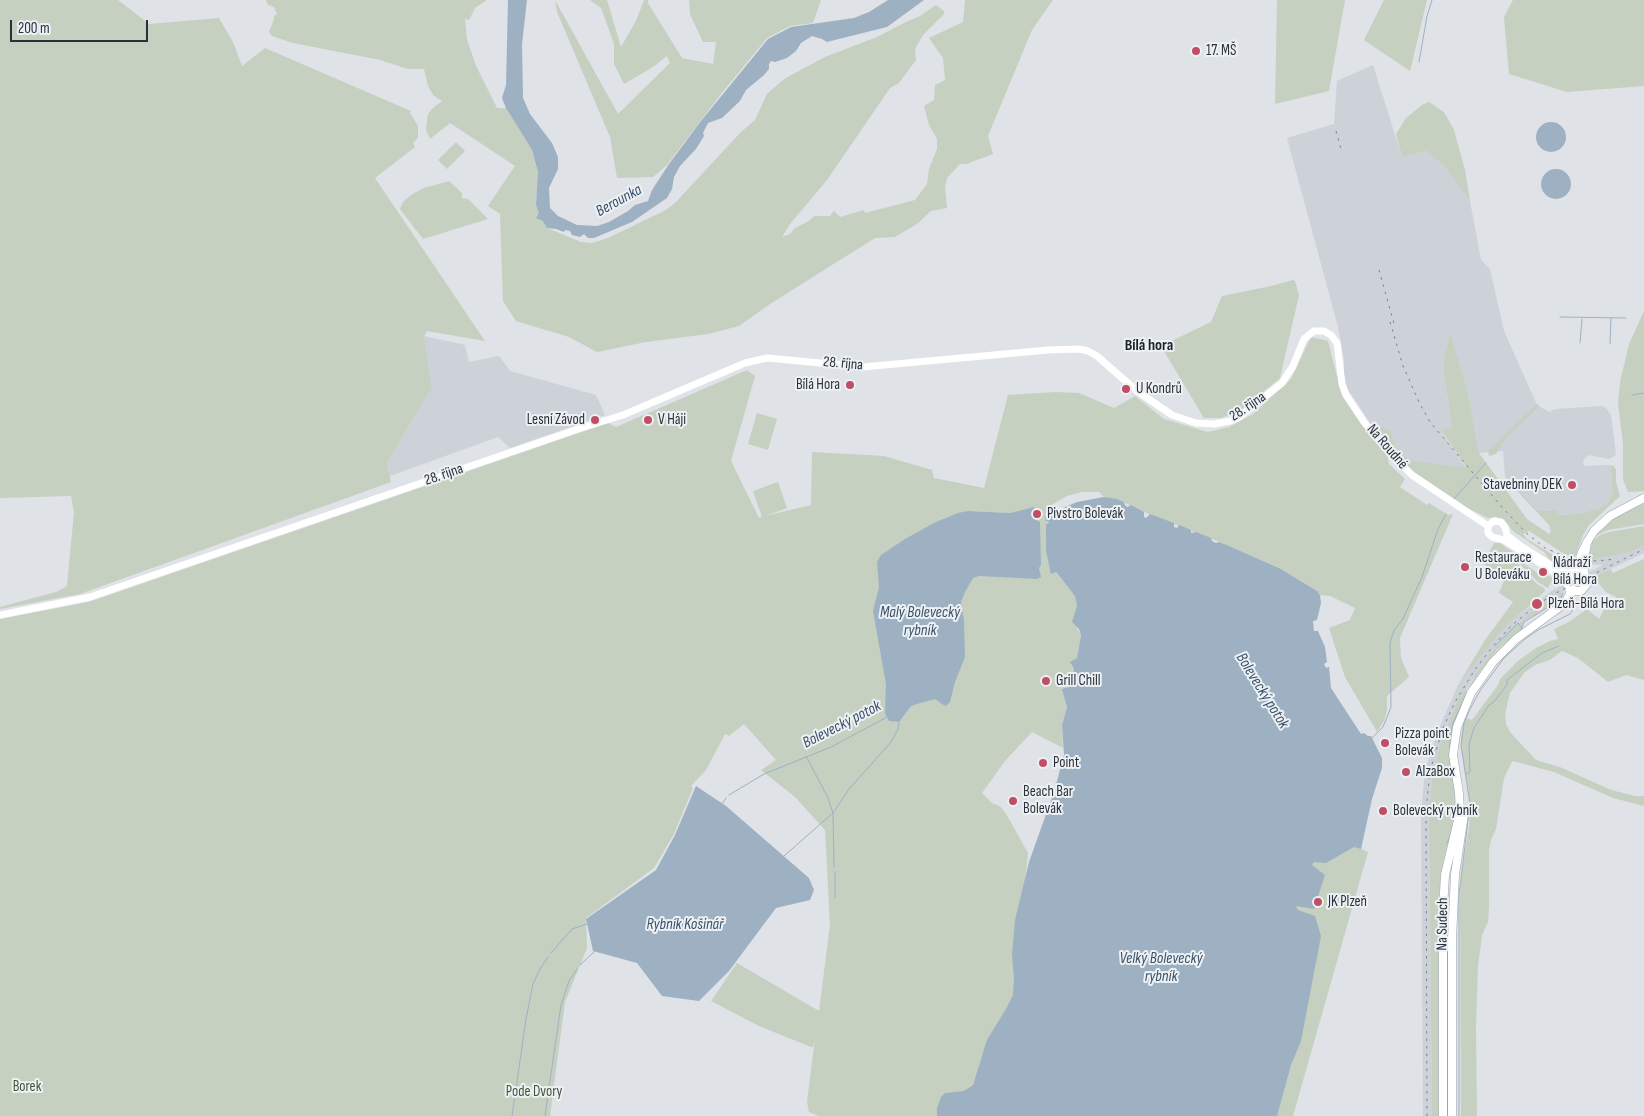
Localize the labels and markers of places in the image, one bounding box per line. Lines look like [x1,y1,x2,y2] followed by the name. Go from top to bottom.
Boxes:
[1206,42,1236,60] place label: 17. MŠ
[1190,45,1202,57] marker: 17. MŠ
[796,376,840,394] place label: Bílá Hora
[844,379,856,391] marker: Bílá Hora
[1136,380,1182,398] place label: U Kondrů
[1120,383,1132,395] marker: U Kondrů
[527,411,585,429] place label: Lesní Závod
[658,411,686,429] place label: V Háji
[589,414,601,426] marker: Lesní Závod
[642,414,654,426] marker: V Háji
[1483,476,1562,494] place label: Stavebniny DEK
[1566,479,1578,491] marker: Stavebniny DEK
[1047,505,1123,523] place label: Pivstro Bolevák
[1031,508,1043,520] marker: Pivstro Bolevák
[1475,549,1532,584] place label: Restaurace U Boleváku
[1553,554,1597,589] place label: Nádraží Bílá Hora
[1459,561,1471,573] marker: Restaurace U Boleváku
[1537,566,1549,578] marker: Nádraží Bílá Hora
[1548,595,1624,613] place label: Plzeň-Bílá Hora
[1530,597,1544,611] marker: Plzeň-Bílá Hora
[1056,672,1101,690] place label: Grill Chill
[1040,675,1052,687] marker: Grill Chill
[1395,725,1449,760] place label: Pizza point Bolevák
[1379,737,1391,749] marker: Pizza point Bolevák
[1053,754,1079,772] place label: Point
[1037,757,1049,769] marker: Point
[1416,763,1455,781] place label: AlzaBox
[1400,766,1412,778] marker: AlzaBox
[1023,783,1073,818] place label: Beach Bar Bolevák
[1007,795,1019,807] marker: Beach Bar Bolevák
[1393,802,1478,820] place label: Bolevecký rybník
[1377,805,1389,817] marker: Bolevecký rybník
[1328,893,1367,911] place label: JK Plzeň
[1312,896,1324,908] marker: JK Plzeň

